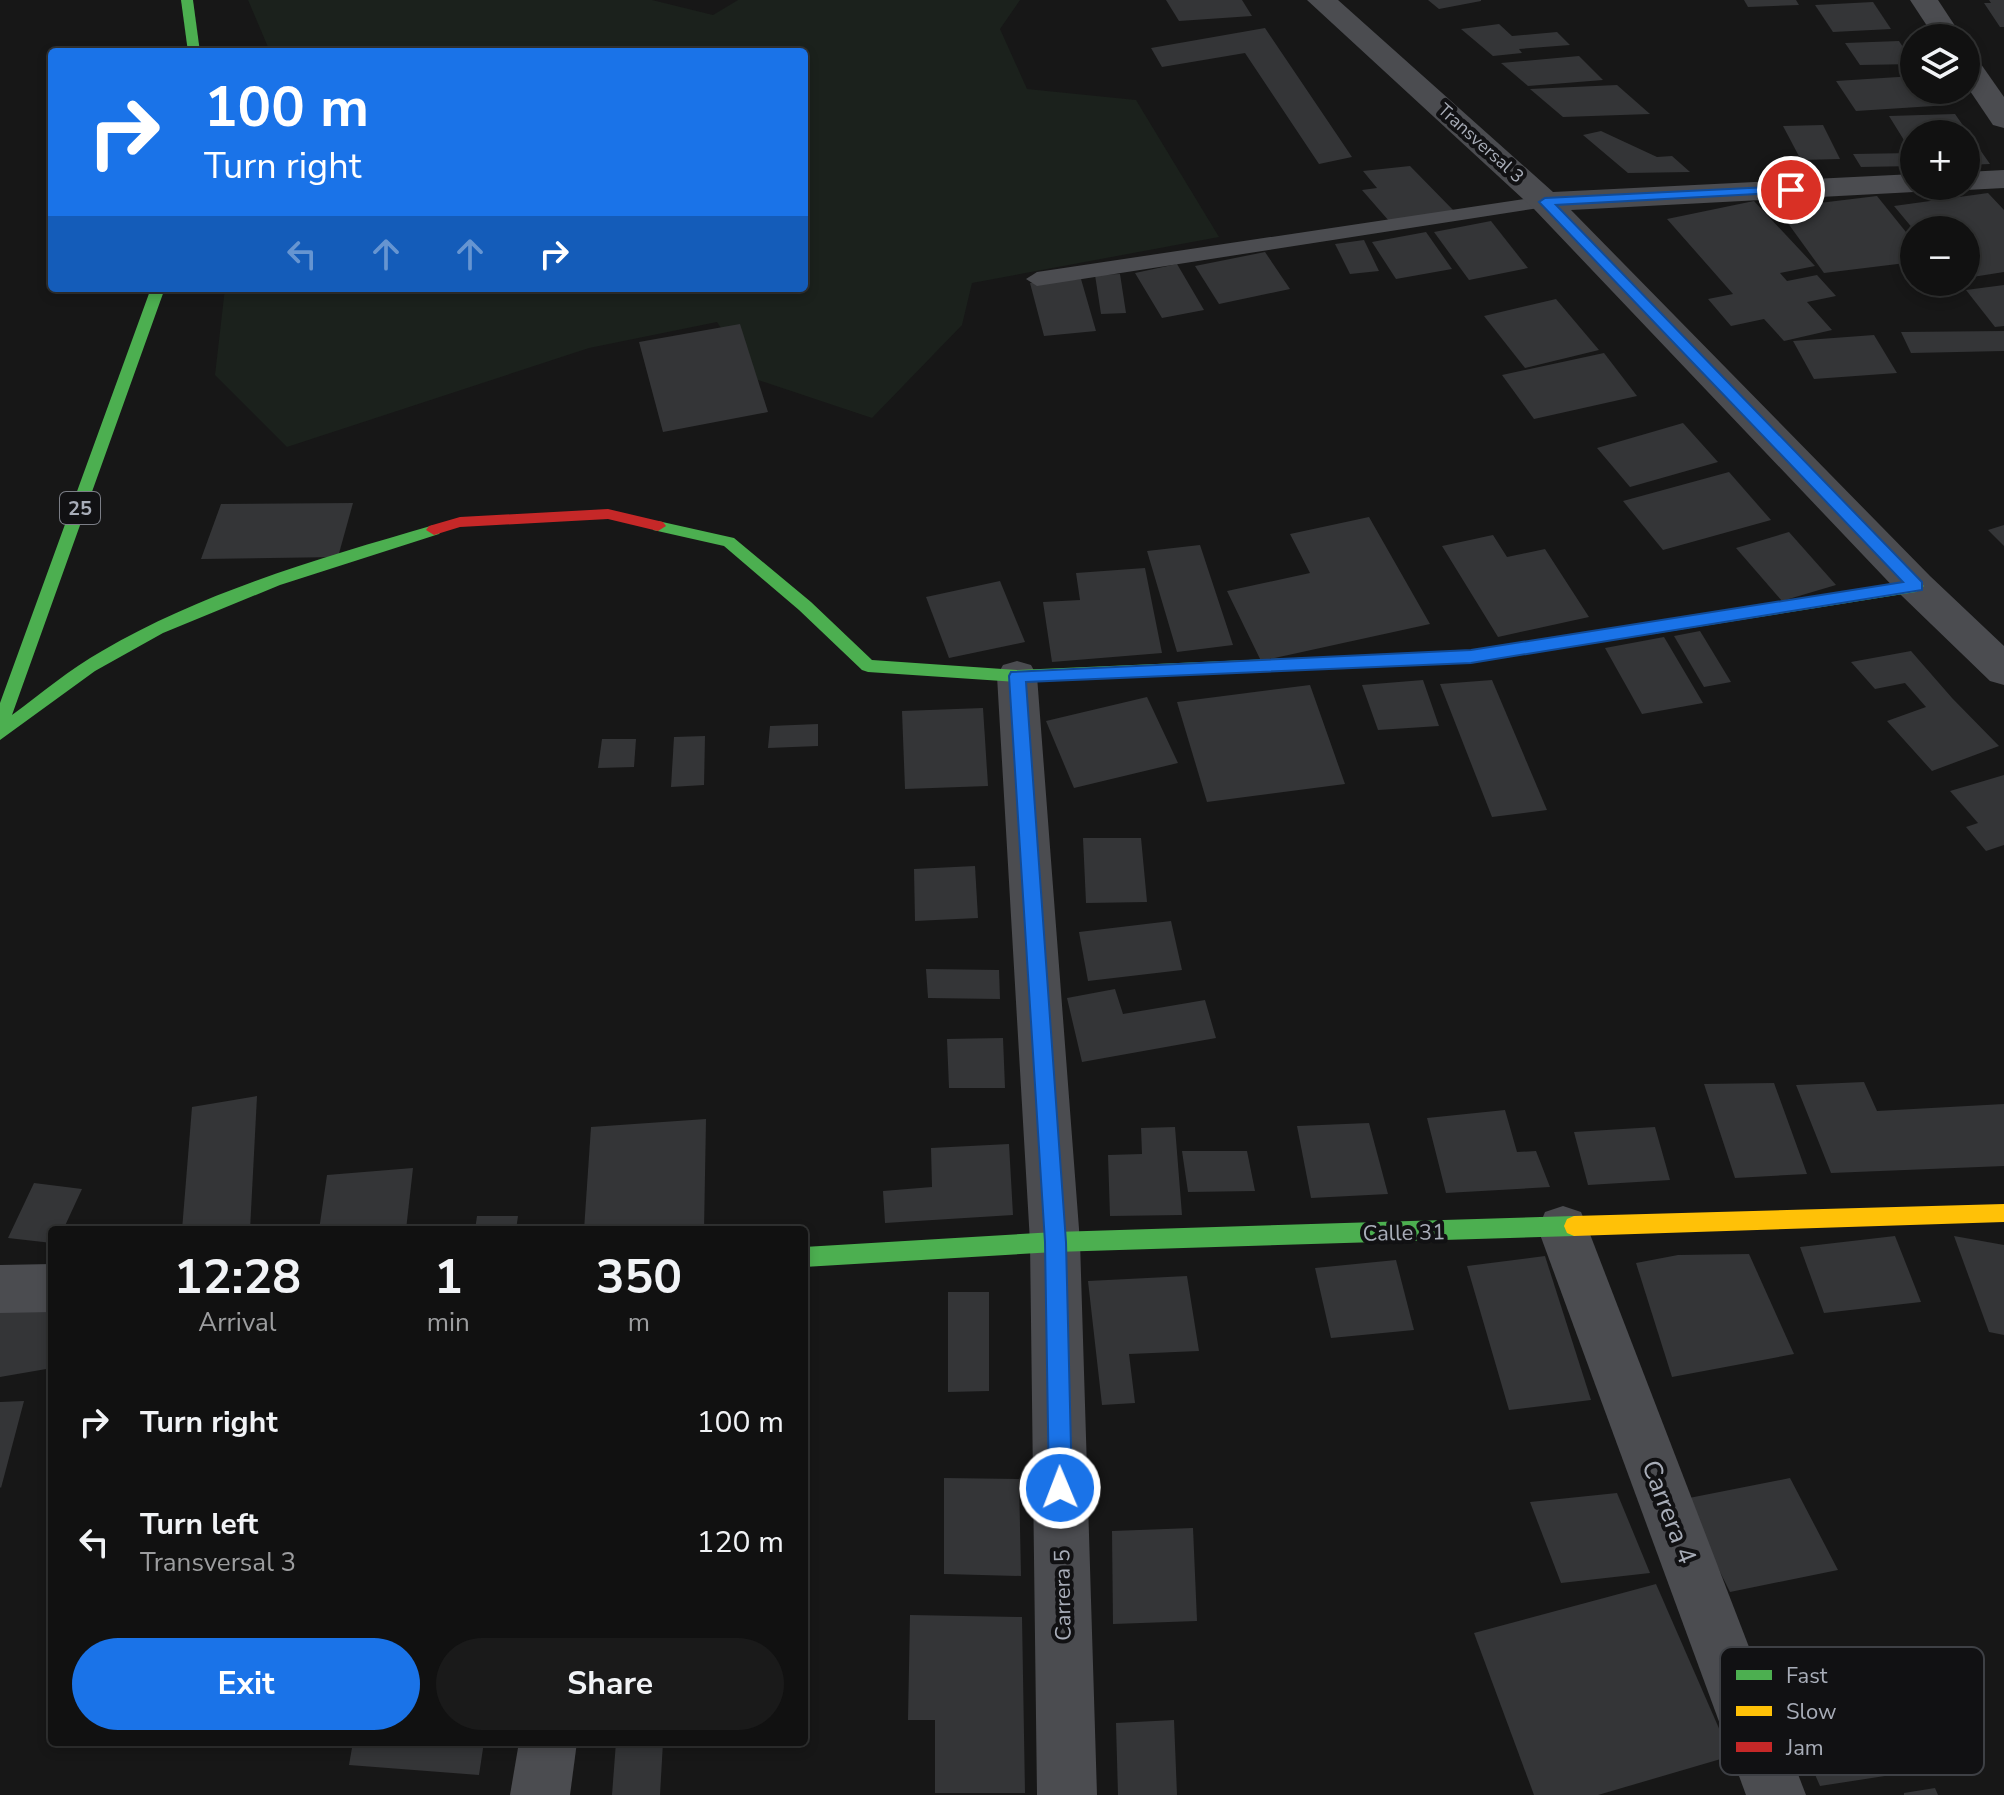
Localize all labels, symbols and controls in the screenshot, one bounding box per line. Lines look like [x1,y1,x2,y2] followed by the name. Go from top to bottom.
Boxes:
[1900,24,1980,296] map controls
[1900,24,1980,104] button: layers
[204,69,369,146] text: 100 m
[72,80,176,184] icon: right
[1433,98,1529,188] street label: Transversal 3
[1900,120,1980,200] button: +
[204,142,361,191] text: Turn right
[1757,156,1825,224] pin
[1769,168,1813,212] icon: arrive
[1900,216,1980,296] button: −
[280,232,324,276] icon: left
[364,232,408,276] icon: ahead
[448,232,492,276] icon: ahead
[532,232,576,276] icon: right
[60,492,100,524] road number: 25
[1362,1217,1446,1249] street label: Calle 31
[174,1244,301,1310] text: 12:28
[434,1244,463,1310] text: 1
[596,1244,682,1310] text: 350
[198,1305,277,1340] text: Arrival
[427,1305,470,1340] text: min
[628,1305,650,1340] text: m
[72,1400,116,1444] icon: right
[140,1402,278,1443] text: Turn right
[697,1402,784,1443] text: 100 m
[1018,1446,1102,1530] position arrow
[1633,1455,1705,1569] street label: Carrera 4
[140,1504,258,1545] text: Turn left
[72,1520,116,1564] icon: left
[697,1522,784,1563] text: 120 m
[140,1545,296,1580] text: Transversal 3
[1047,1549,1079,1641] street label: Carrera 5
[72,1638,420,1730] button: Exit
[436,1638,784,1730] button: Share
[1720,1647,1984,1775] legend
[1786,1661,1828,1691] text: Fast
[1786,1697,1837,1727] text: Slow
[1785,1733,1824,1763] text: Jam

